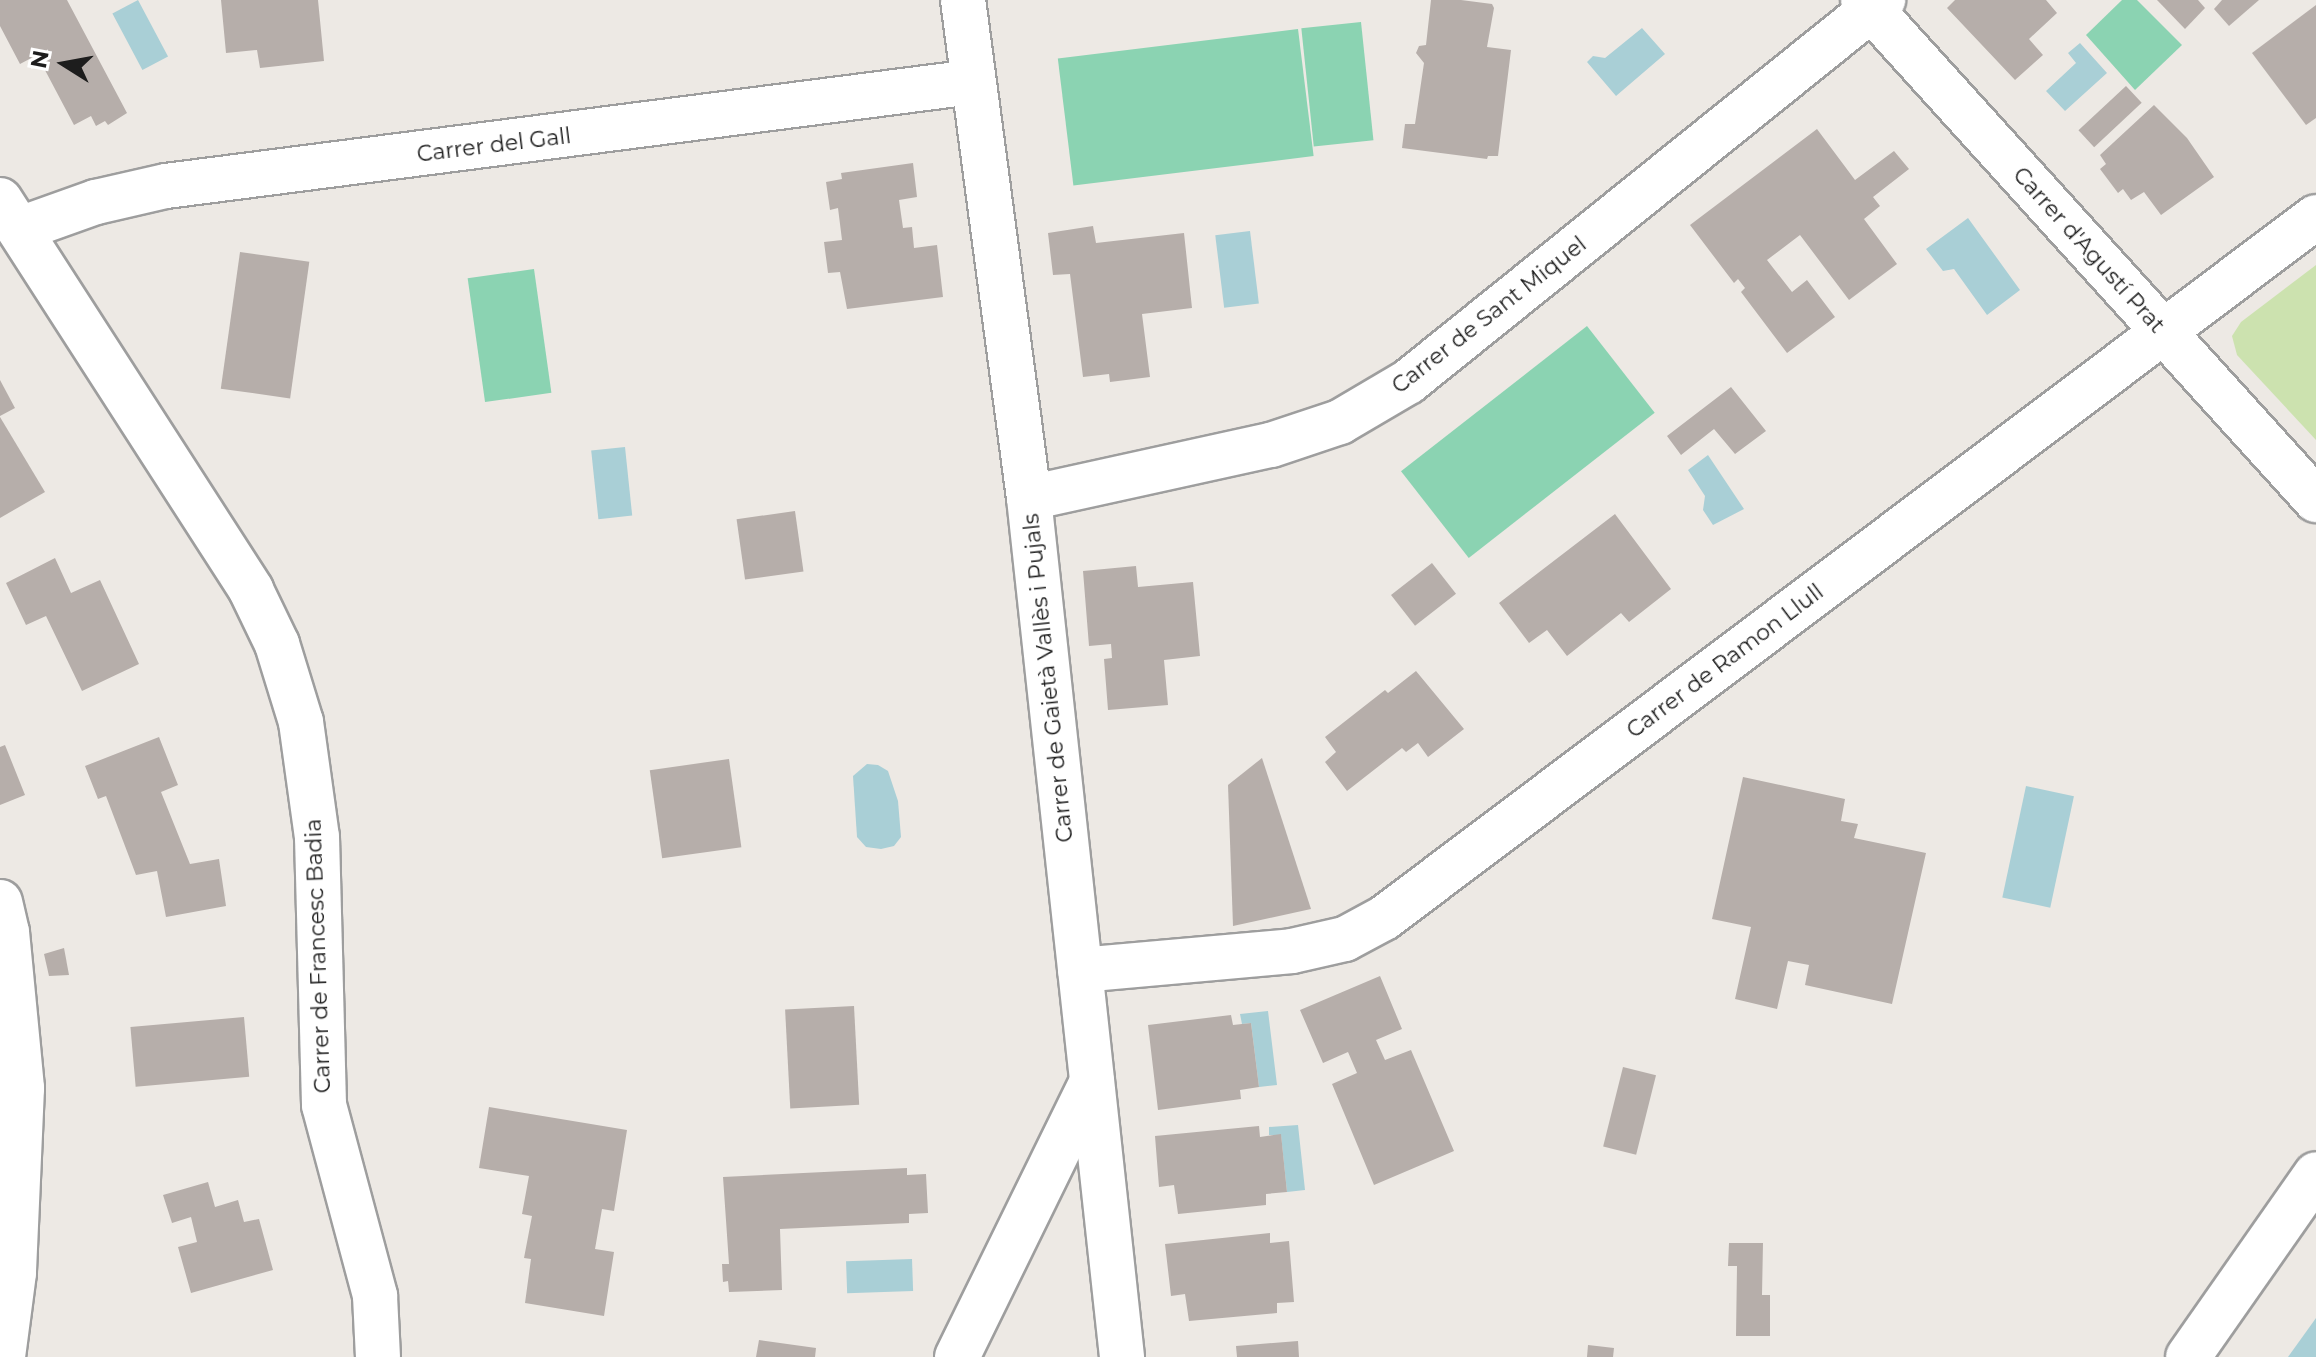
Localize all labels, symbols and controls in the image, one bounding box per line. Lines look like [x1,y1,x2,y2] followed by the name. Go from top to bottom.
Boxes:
[24,24,104,104] north arrow
[25,48,55,71] text: N
[415,122,573,168] street label: Carrer del Gall
[2008,162,2170,338] street label: Carrer d'Agustí Prat
[1387,231,1591,399] street label: Carrer de Sant Miquel
[1018,512,1078,844] street label: Carrer de Gaietà Vallès i Pujals
[1621,578,1829,744] street label: Carrer de Ramon Llull
[300,818,336,1094] street label: Carrer de Francesc Badia

